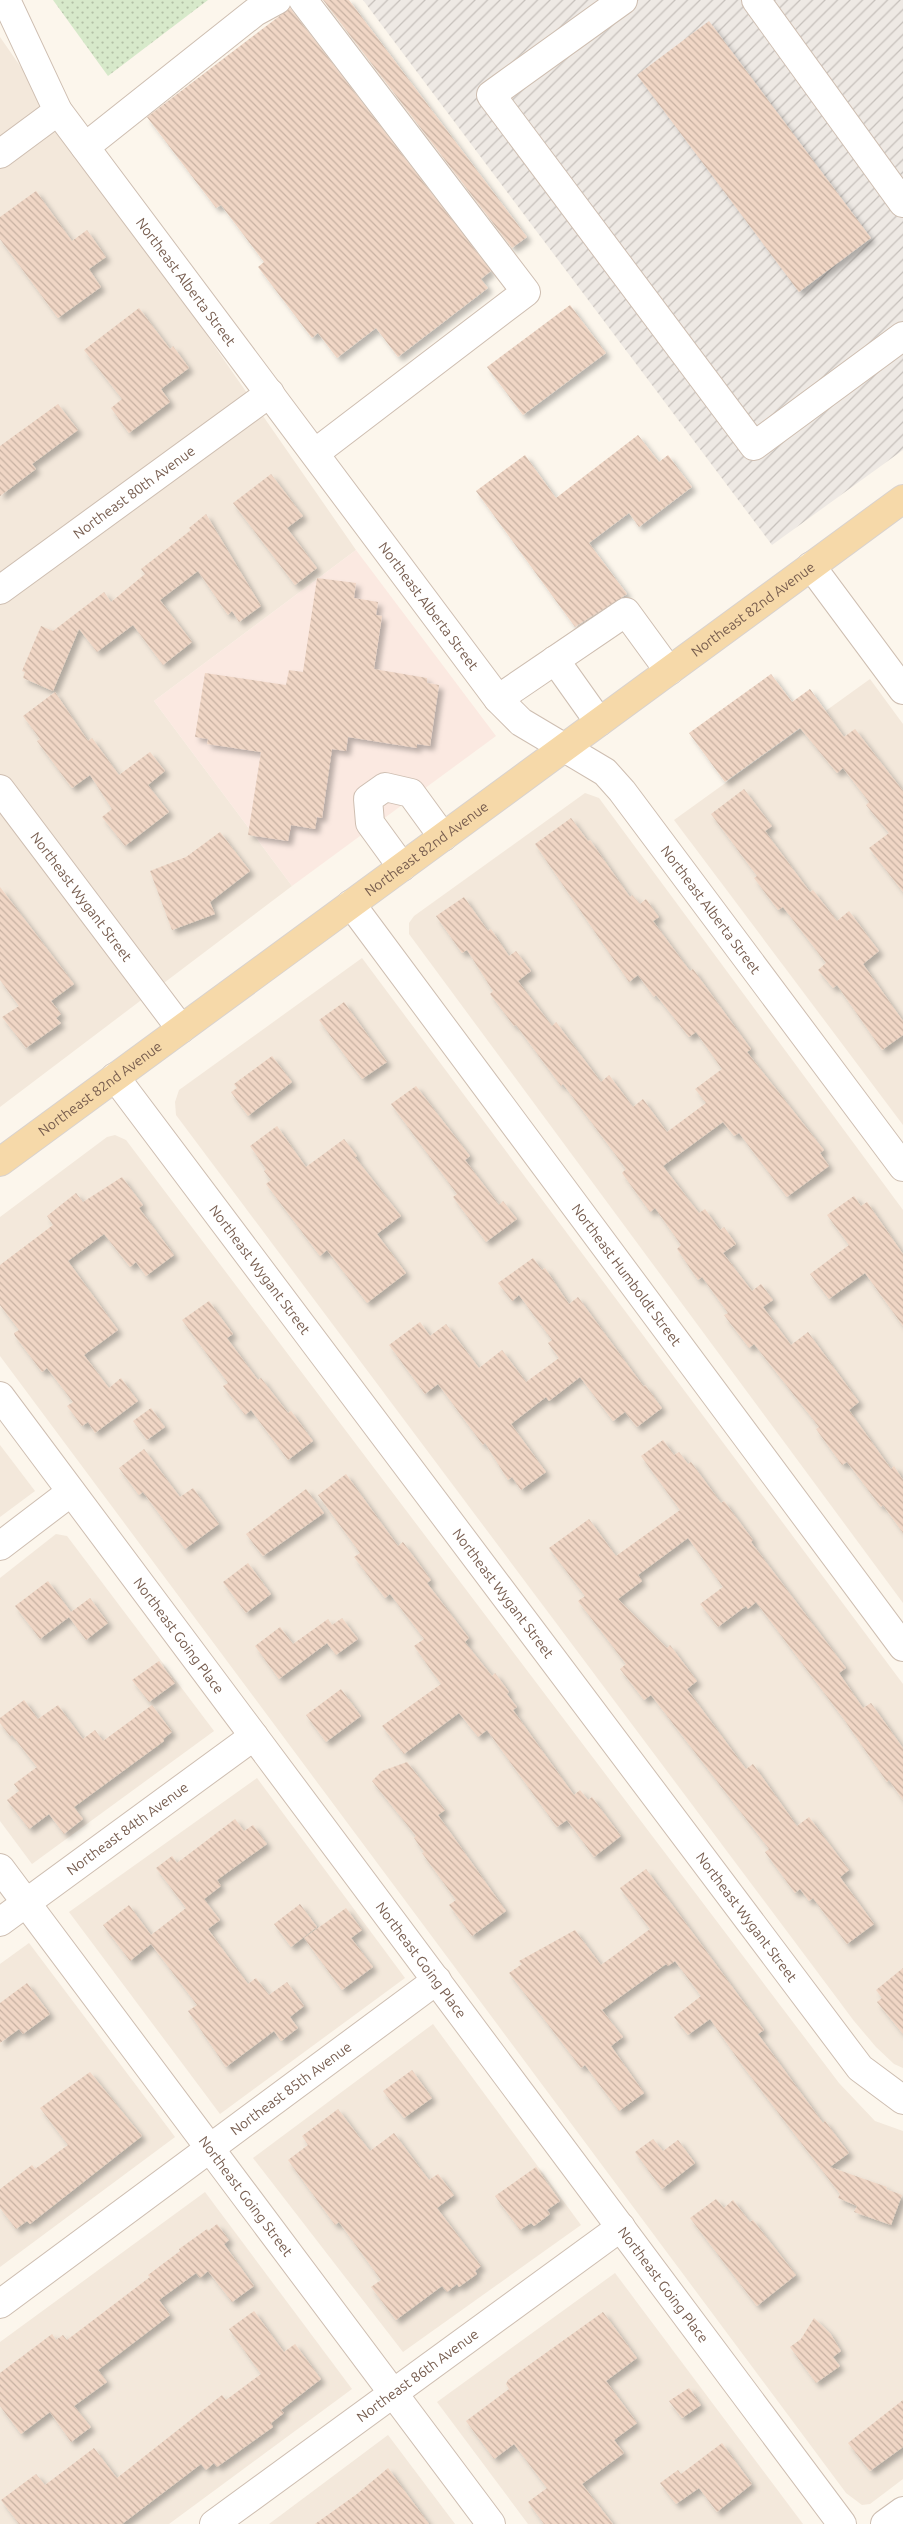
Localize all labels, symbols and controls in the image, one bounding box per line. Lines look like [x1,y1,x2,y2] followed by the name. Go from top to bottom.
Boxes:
[133,215,239,349] street label: Northeast Alberta Street
[70,443,198,542] street label: Northeast 80th Avenue
[375,539,482,674] street label: Northeast Alberta Street
[688,559,818,660] street label: Northeast 82nd Avenue
[362,798,491,900] street label: Northeast 82nd Avenue
[27,829,135,965] street label: Northeast Wygant Street
[658,843,764,977] street label: Northeast Alberta Street
[35,1038,165,1139] street label: Northeast 82nd Avenue
[569,1201,685,1349] street label: Northeast Humboldt Street
[206,1202,314,1338] street label: Northeast Wygant Street
[449,1526,557,1662] street label: Northeast Wygant Street
[130,1575,227,1697] street label: Northeast Going Place
[64,1779,191,1878] street label: Northeast 84th Avenue
[693,1849,801,1985] street label: Northeast Wygant Street
[373,1899,470,2021] street label: Northeast Going Place
[227,2038,354,2138] street label: Northeast 85th Avenue
[195,2133,296,2260] street label: Northeast Going Street
[615,2224,712,2346] street label: Northeast Going Place
[354,2326,481,2425] street label: Northeast 86th Avenue

